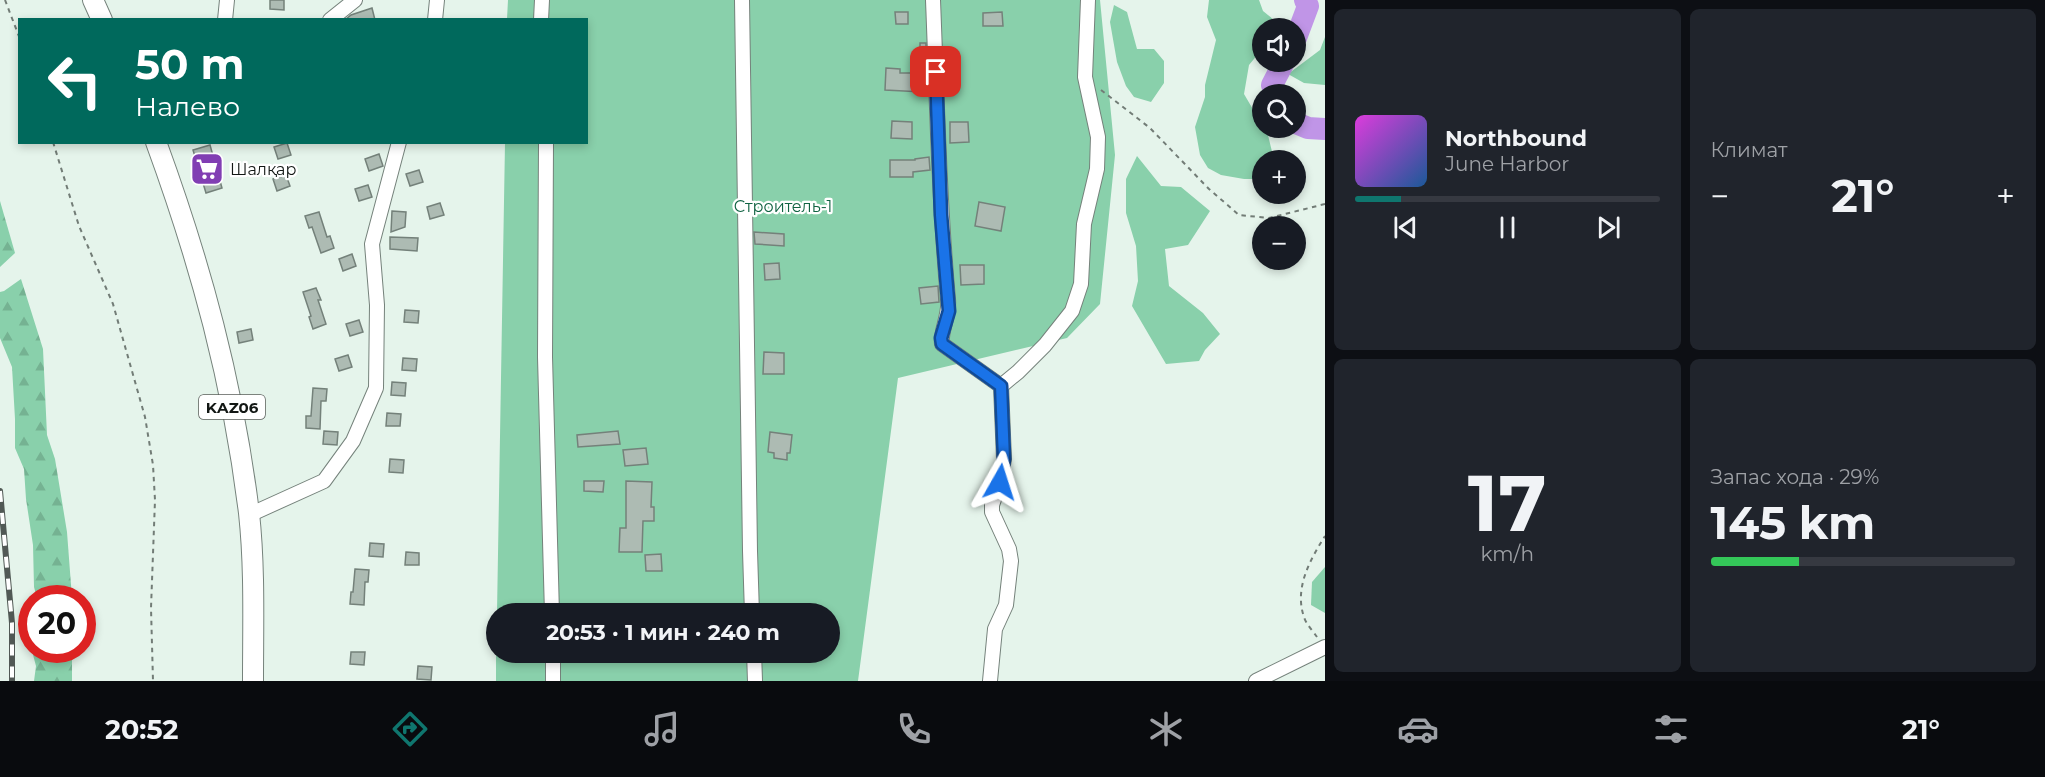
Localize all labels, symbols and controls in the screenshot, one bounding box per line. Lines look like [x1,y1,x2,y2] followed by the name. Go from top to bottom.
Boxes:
[1252,18,1306,270] map controls
[1252,18,1306,72] button: sound
[135,38,244,90] text: 50 m
[36,42,114,120] icon: left
[910,46,961,97] pin
[919,55,952,88] icon: arrive
[1252,84,1306,138] button: search
[135,90,240,123] text: Налево
[1445,125,1587,152] text: Northbound
[1711,138,1788,162] text: Климат
[1252,150,1306,204] button: +
[189,151,225,187] supermarket icon: Шалқар
[1445,152,1569,176] text: June Harbor
[230,160,296,179] place label: Шалқар
[1831,168,1894,223] text: 21°
[1711,176,1729,216] text: −
[1996,176,2015,216] text: +
[734,197,832,216] park label: Строитель-1
[1389,211,1422,244] icon: previous
[1491,211,1524,244] icon: pause
[1592,211,1625,244] icon: next
[1252,216,1306,270] button: −
[199,395,265,419] road number: KАZ06
[968,450,1032,514] position arrow
[1468,455,1547,551] text: 17
[1711,465,1879,489] text: Запас хода · 29%
[1711,495,1875,550] text: 145 km
[1481,542,1534,566] text: km/h
[18,585,96,663] speed limit sign: 20
[546,619,780,646] text: 20:53 · 1 мин · 240 m
[389,708,431,750] icon: directions
[641,708,683,750] icon: music
[893,708,935,750] icon: phone
[1145,708,1187,750] icon: climate
[1397,708,1439,750] icon: car
[1650,708,1692,750] icon: filters
[105,713,178,746] text: 20:52
[1902,713,1940,746] text: 21°

